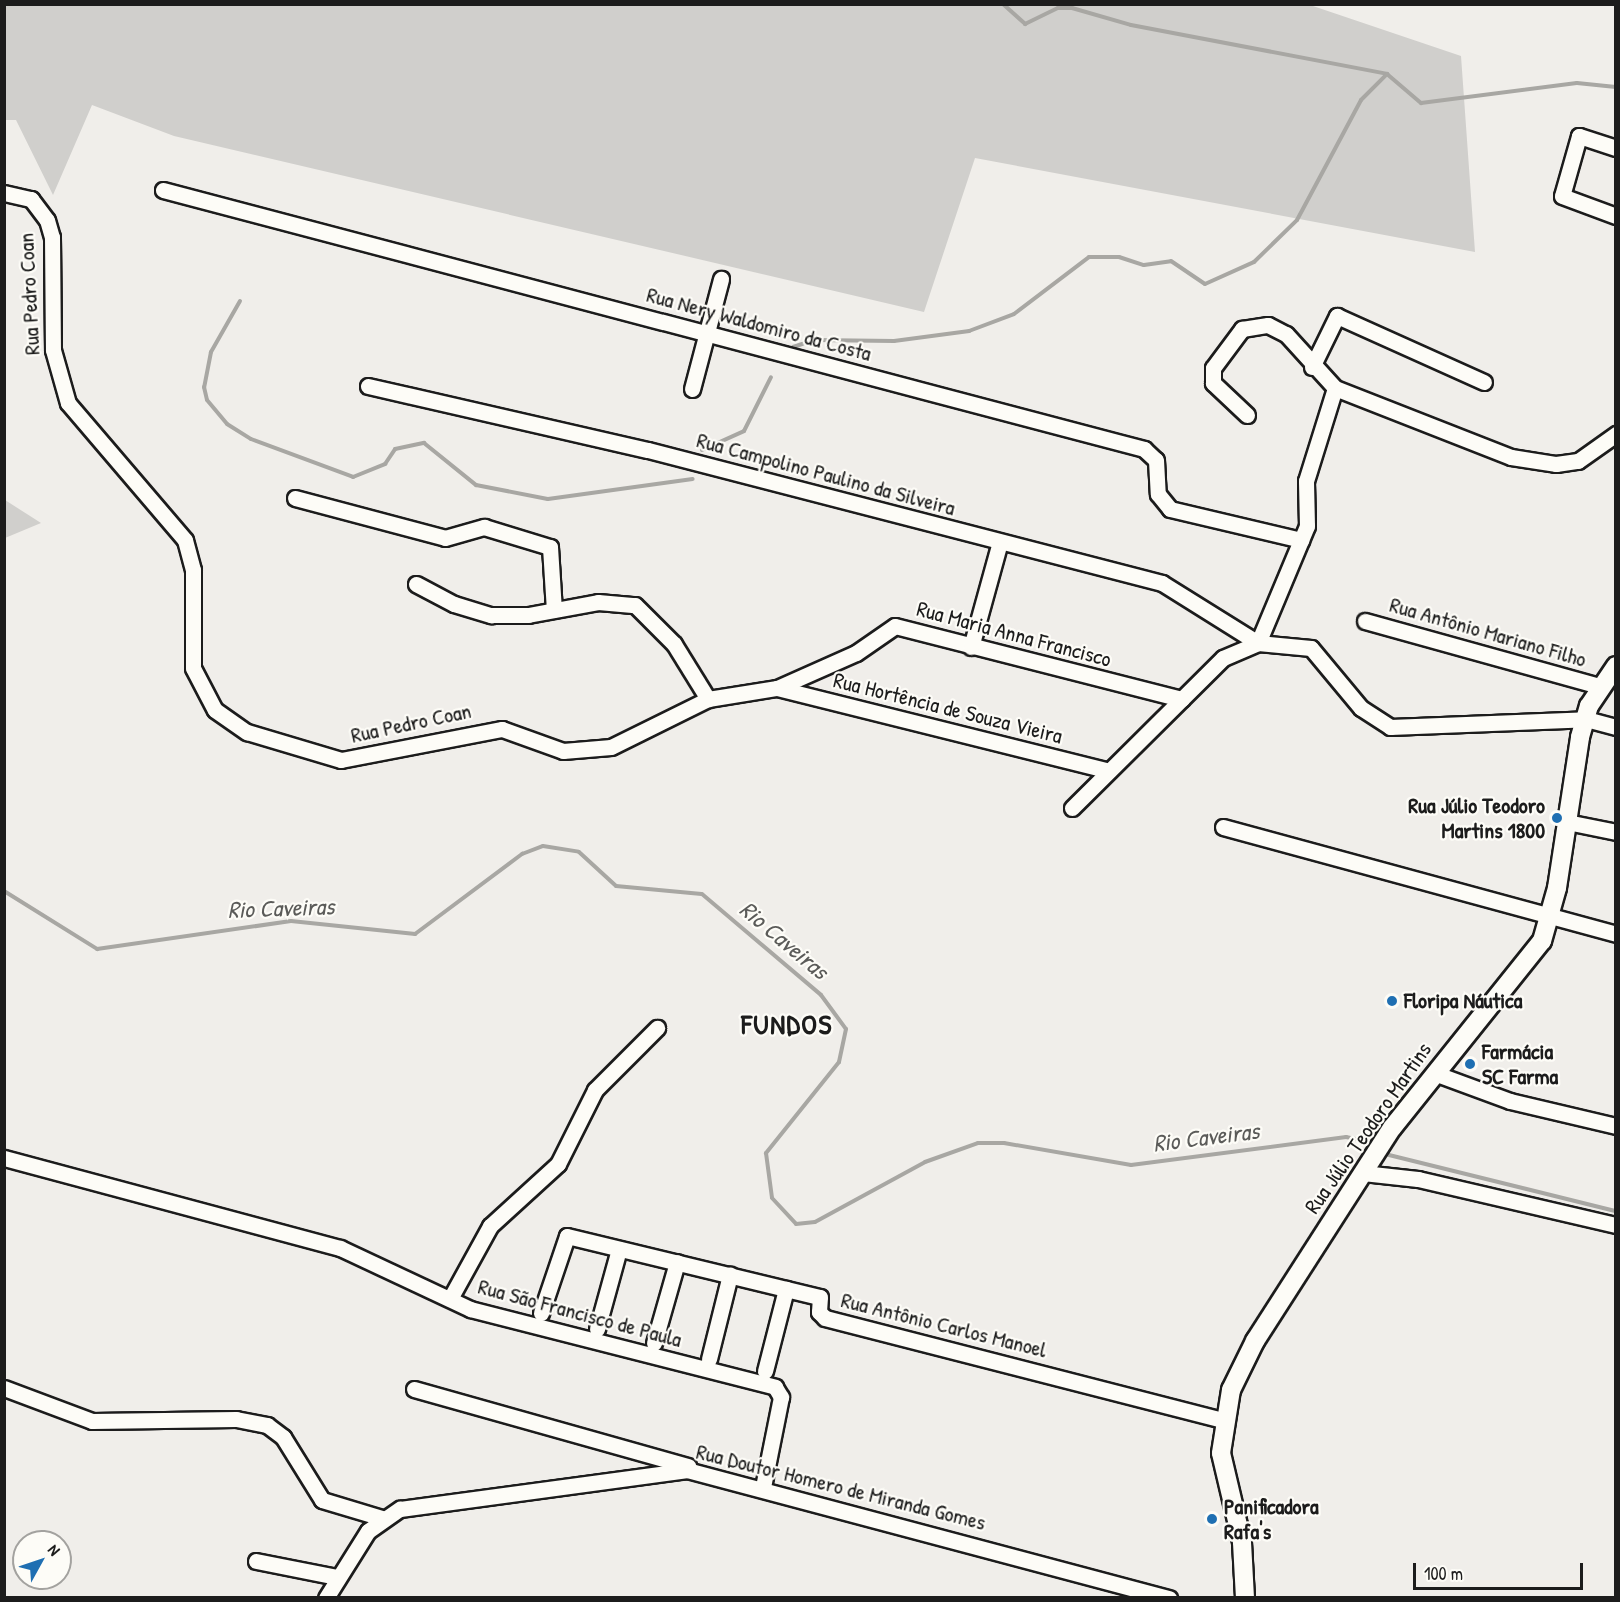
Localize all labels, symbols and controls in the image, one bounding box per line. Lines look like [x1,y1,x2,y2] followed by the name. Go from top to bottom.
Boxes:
[13,232,45,356] street label: Rua Pedro Coan
[644,281,874,367] street label: Rua Nery Waldomiro da Costa
[694,427,958,521] street label: Rua Campolino Paulino da Silveira
[1387,591,1589,673] street label: Rua Antônio Mariano Filho
[914,595,1114,673] street label: Rua Maria Anna Francisco
[831,667,1065,749] street label: Rua Hortência de Souza Vieira
[348,697,474,749] street label: Rua Pedro Coan
[1408,792,1545,843] place label: Rua Júlio Teodoro Martins 1800
[1550,811,1564,825] marker: Rua Júlio Teodoro Martins 1800
[227,892,335,924] water label: Rio Caveiras
[734,895,834,985] water label: Rio Caveiras
[1404,988,1522,1014] place label: Floripa Náutica
[1385,994,1399,1008] marker: Floripa Náutica
[741,1007,833,1041] district label: FUNDOS
[1299,1037,1437,1219] street label: Rua Júlio Teodoro Martins
[1482,1038,1558,1090] place label: Farmácia SC Farma
[1463,1057,1477,1071] marker: Farmácia SC Farma
[1151,1116,1261,1158] water label: Rio Caveiras
[475,1273,685,1353] street label: Rua São Francisco de Paula
[838,1287,1050,1363] street label: Rua Antônio Carlos Manoel
[694,1438,988,1536] street label: Rua Doutor Homero de Miranda Gomes
[1224,1493,1319,1544] place label: Panificadora Rafa's
[1205,1512,1219,1526] marker: Panificadora Rafa's
[12,1530,72,1590] north arrow
[43,1539,65,1560] text: N
[1416,1551,1586,1589] scale bar
[1424,1561,1463,1586] text: 100 m

